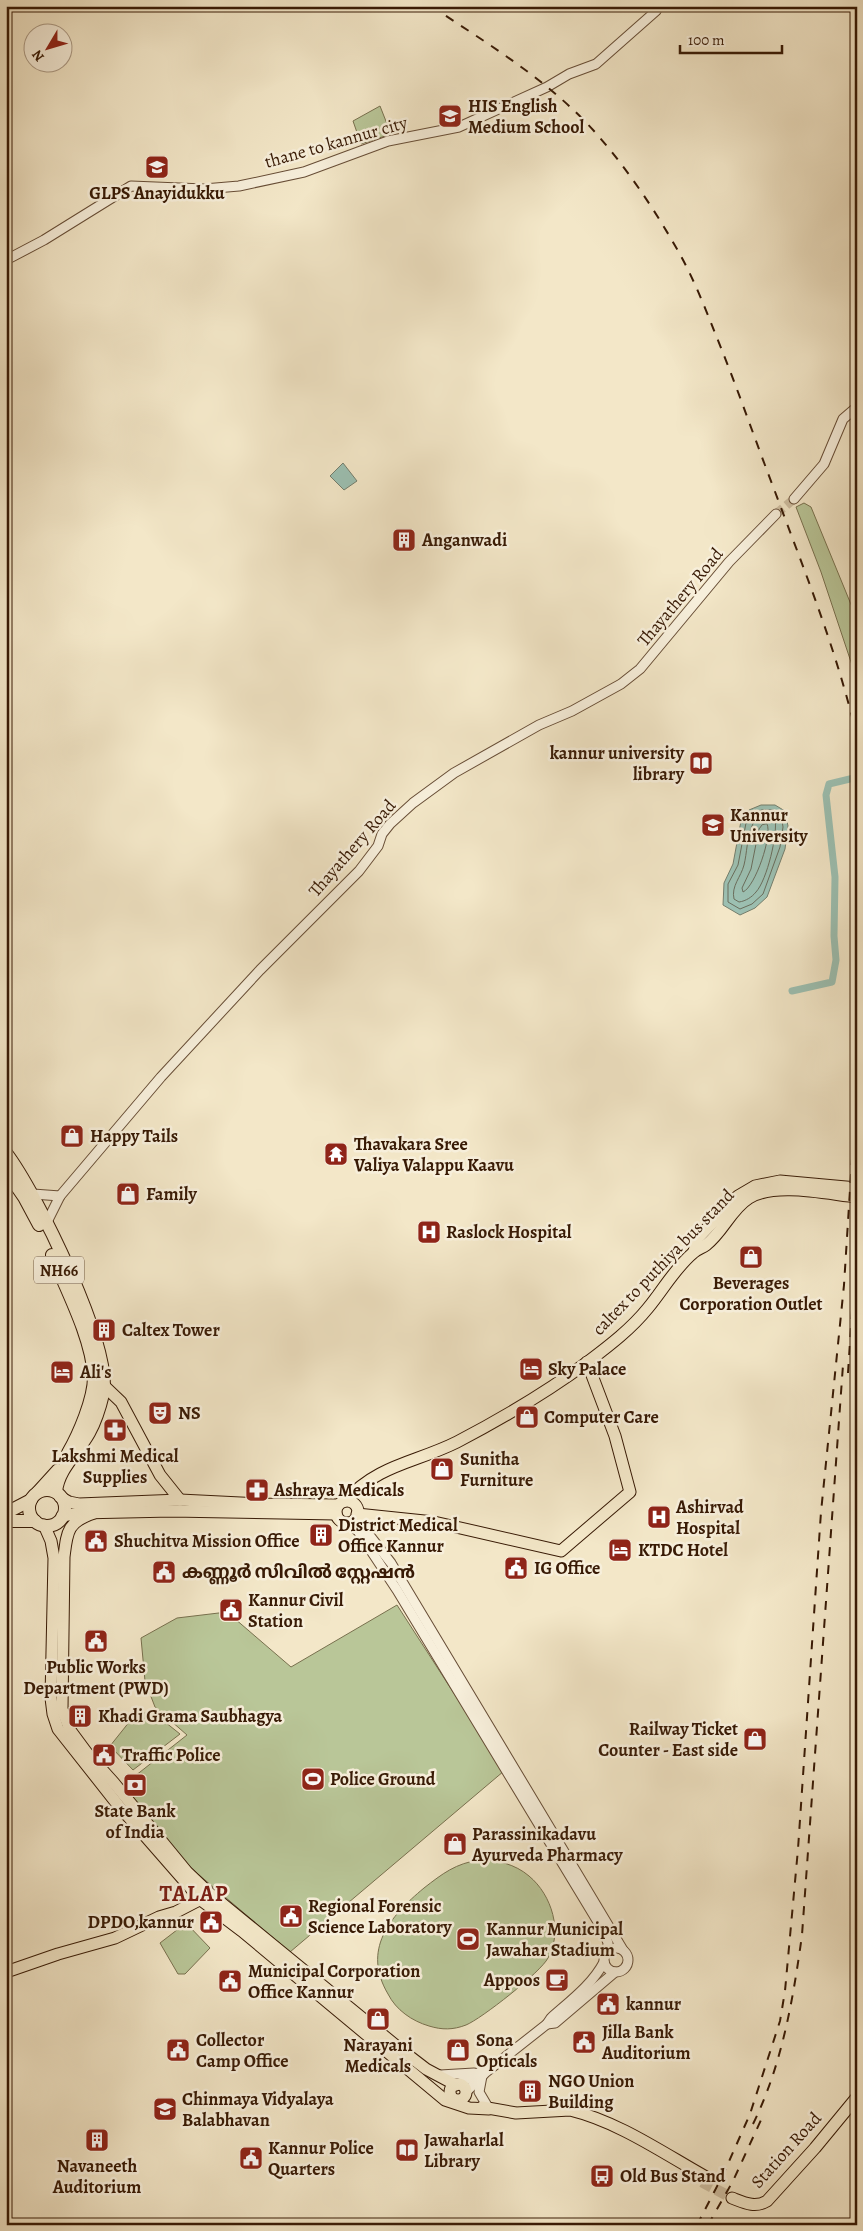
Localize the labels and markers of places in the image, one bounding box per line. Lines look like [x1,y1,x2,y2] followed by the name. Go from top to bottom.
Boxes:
[468,94,585,139] place label: HIS English Medium School
[437,103,463,129] school or university icon: HIS English Medium School
[144,154,170,180] school or university icon: GLPS Anayidukku
[89,181,225,205] place label: GLPS Anayidukku
[391,527,417,553] building icon: Anganwadi
[421,528,507,552] place label: Anganwadi
[550,741,685,786] place label: kannur university library
[688,750,714,776] library icon: kannur university library
[730,803,808,848] place label: Kannur University
[700,812,726,838] school or university icon: Kannur University
[59,1123,85,1149] shop icon: Happy Tails
[90,1124,178,1148] place label: Happy Tails
[353,1132,514,1177] place label: Thavakara Sree Valiya Valappu Kaavu
[323,1141,349,1167] temple icon: Thavakara Sree Valiya Valappu Kaavu
[115,1181,141,1207] shop icon: Family
[146,1182,198,1206] place label: Family
[416,1219,442,1245] hospital icon: Raslock Hospital
[446,1220,572,1244] place label: Raslock Hospital
[738,1244,764,1270] shop icon: Beverages Corporation Outlet
[679,1271,823,1316] place label: Beverages Corporation Outlet
[91,1317,117,1343] building icon: Caltex Tower
[122,1318,220,1342] place label: Caltex Tower
[518,1356,544,1382] hotel icon: Sky Palace
[548,1357,626,1381] place label: Sky Palace
[49,1359,75,1385] hotel icon: Ali's
[79,1360,112,1384] place label: Ali's
[147,1400,173,1426] theatre icon: NS
[178,1401,201,1425] place label: NS
[514,1404,540,1430] shop icon: Computer Care
[544,1405,659,1429] place label: Computer Care
[102,1417,128,1443] pharmacy icon: Lakshmi Medical Supplies
[51,1444,179,1489] place label: Lakshmi Medical Supplies
[460,1447,533,1492] place label: Sunitha Furniture
[429,1456,455,1482] shop icon: Sunitha Furniture
[244,1477,270,1503] pharmacy icon: Ashraya Medicals
[273,1478,404,1502] place label: Ashraya Medicals
[675,1495,744,1540] place label: Ashirvad Hospital
[646,1504,672,1530] hospital icon: Ashirvad Hospital
[338,1513,458,1558] place label: District Medical Office Kannur
[308,1522,334,1548] building icon: District Medical Office Kannur
[83,1528,109,1554] public building icon: Shuchitva Mission Office
[114,1529,300,1553] place label: Shuchitva Mission Office
[607,1537,633,1563] hotel icon: KTDC Hotel
[638,1538,728,1562] place label: KTDC Hotel
[503,1555,529,1581] public building icon: IG Office
[534,1556,600,1580] place label: IG Office
[151,1559,177,1585] public building icon: കണ്ണൂർ സിവിൽ സ്റ്റേഷൻ
[182,1560,415,1585] place label: കണ്ണൂർ സിവിൽ സ്റ്റേഷൻ
[248,1588,344,1633] place label: Kannur Civil Station
[218,1597,244,1623] public building icon: Kannur Civil Station
[83,1628,109,1654] public building icon: Public Works Department (PWD)
[23,1655,169,1700] place label: Public Works Department (PWD)
[67,1703,93,1729] building icon: Khadi Grama Saubhagya
[98,1704,283,1728] place label: Khadi Grama Saubhagya
[598,1717,738,1762] place label: Railway Ticket Counter - East side
[742,1726,768,1752] shop icon: Railway Ticket Counter - East side
[91,1742,117,1768] public building icon: Traffic Police
[122,1743,221,1767] place label: Traffic Police
[300,1766,326,1792] sports icon: Police Ground
[330,1767,436,1791] place label: Police Ground
[122,1772,148,1798] bank icon: State Bank of India
[94,1799,176,1844] place label: State Bank of India
[471,1822,623,1867] place label: Parassinikadavu Ayurveda Pharmacy
[442,1831,468,1857] shop icon: Parassinikadavu Ayurveda Pharmacy
[308,1894,452,1939] place label: Regional Forensic Science Laboratory
[278,1903,304,1929] public building icon: Regional Forensic Science Laboratory
[198,1909,224,1935] public building icon: DPDO,kannur
[88,1910,195,1934] place label: DPDO,kannur
[486,1917,623,1962] place label: Kannur Municipal Jawahar Stadium
[455,1926,481,1952] sports icon: Kannur Municipal Jawahar Stadium
[248,1959,420,2004] place label: Municipal Corporation Office Kannur
[544,1967,570,1993] cafe icon: Appoos
[217,1968,243,1994] public building icon: Municipal Corporation Office Kannur
[483,1968,540,1992] place label: Appoos
[595,1991,621,2017] public building icon: kannur
[626,1992,682,2016] place label: kannur
[365,2006,391,2032] shop icon: Narayani Medicals
[601,2020,690,2065] place label: Jilla Bank Auditorium
[196,2028,289,2073] place label: Collector Camp Office
[476,2028,537,2073] place label: Sona Opticals
[571,2029,597,2055] public building icon: Jilla Bank Auditorium
[343,2033,413,2078] place label: Narayani Medicals
[165,2037,191,2063] public building icon: Collector Camp Office
[445,2037,471,2063] shop icon: Sona Opticals
[548,2069,634,2114] place label: NGO Union Building
[517,2078,543,2104] building icon: NGO Union Building
[182,2087,334,2132] place label: Chinmaya Vidyalaya Balabhavan
[152,2096,178,2122] school or university icon: Chinmaya Vidyalaya Balabhavan
[84,2127,110,2153] building icon: Navaneeth Auditorium
[424,2128,504,2173] place label: Jawaharlal Library
[268,2136,374,2181] place label: Kannur Police Quarters
[394,2137,420,2163] library icon: Jawaharlal Library
[238,2145,264,2171] public building icon: Kannur Police Quarters
[52,2154,141,2199] place label: Navaneeth Auditorium
[589,2163,615,2189] bus stop icon: Old Bus Stand
[620,2164,726,2188] place label: Old Bus Stand

